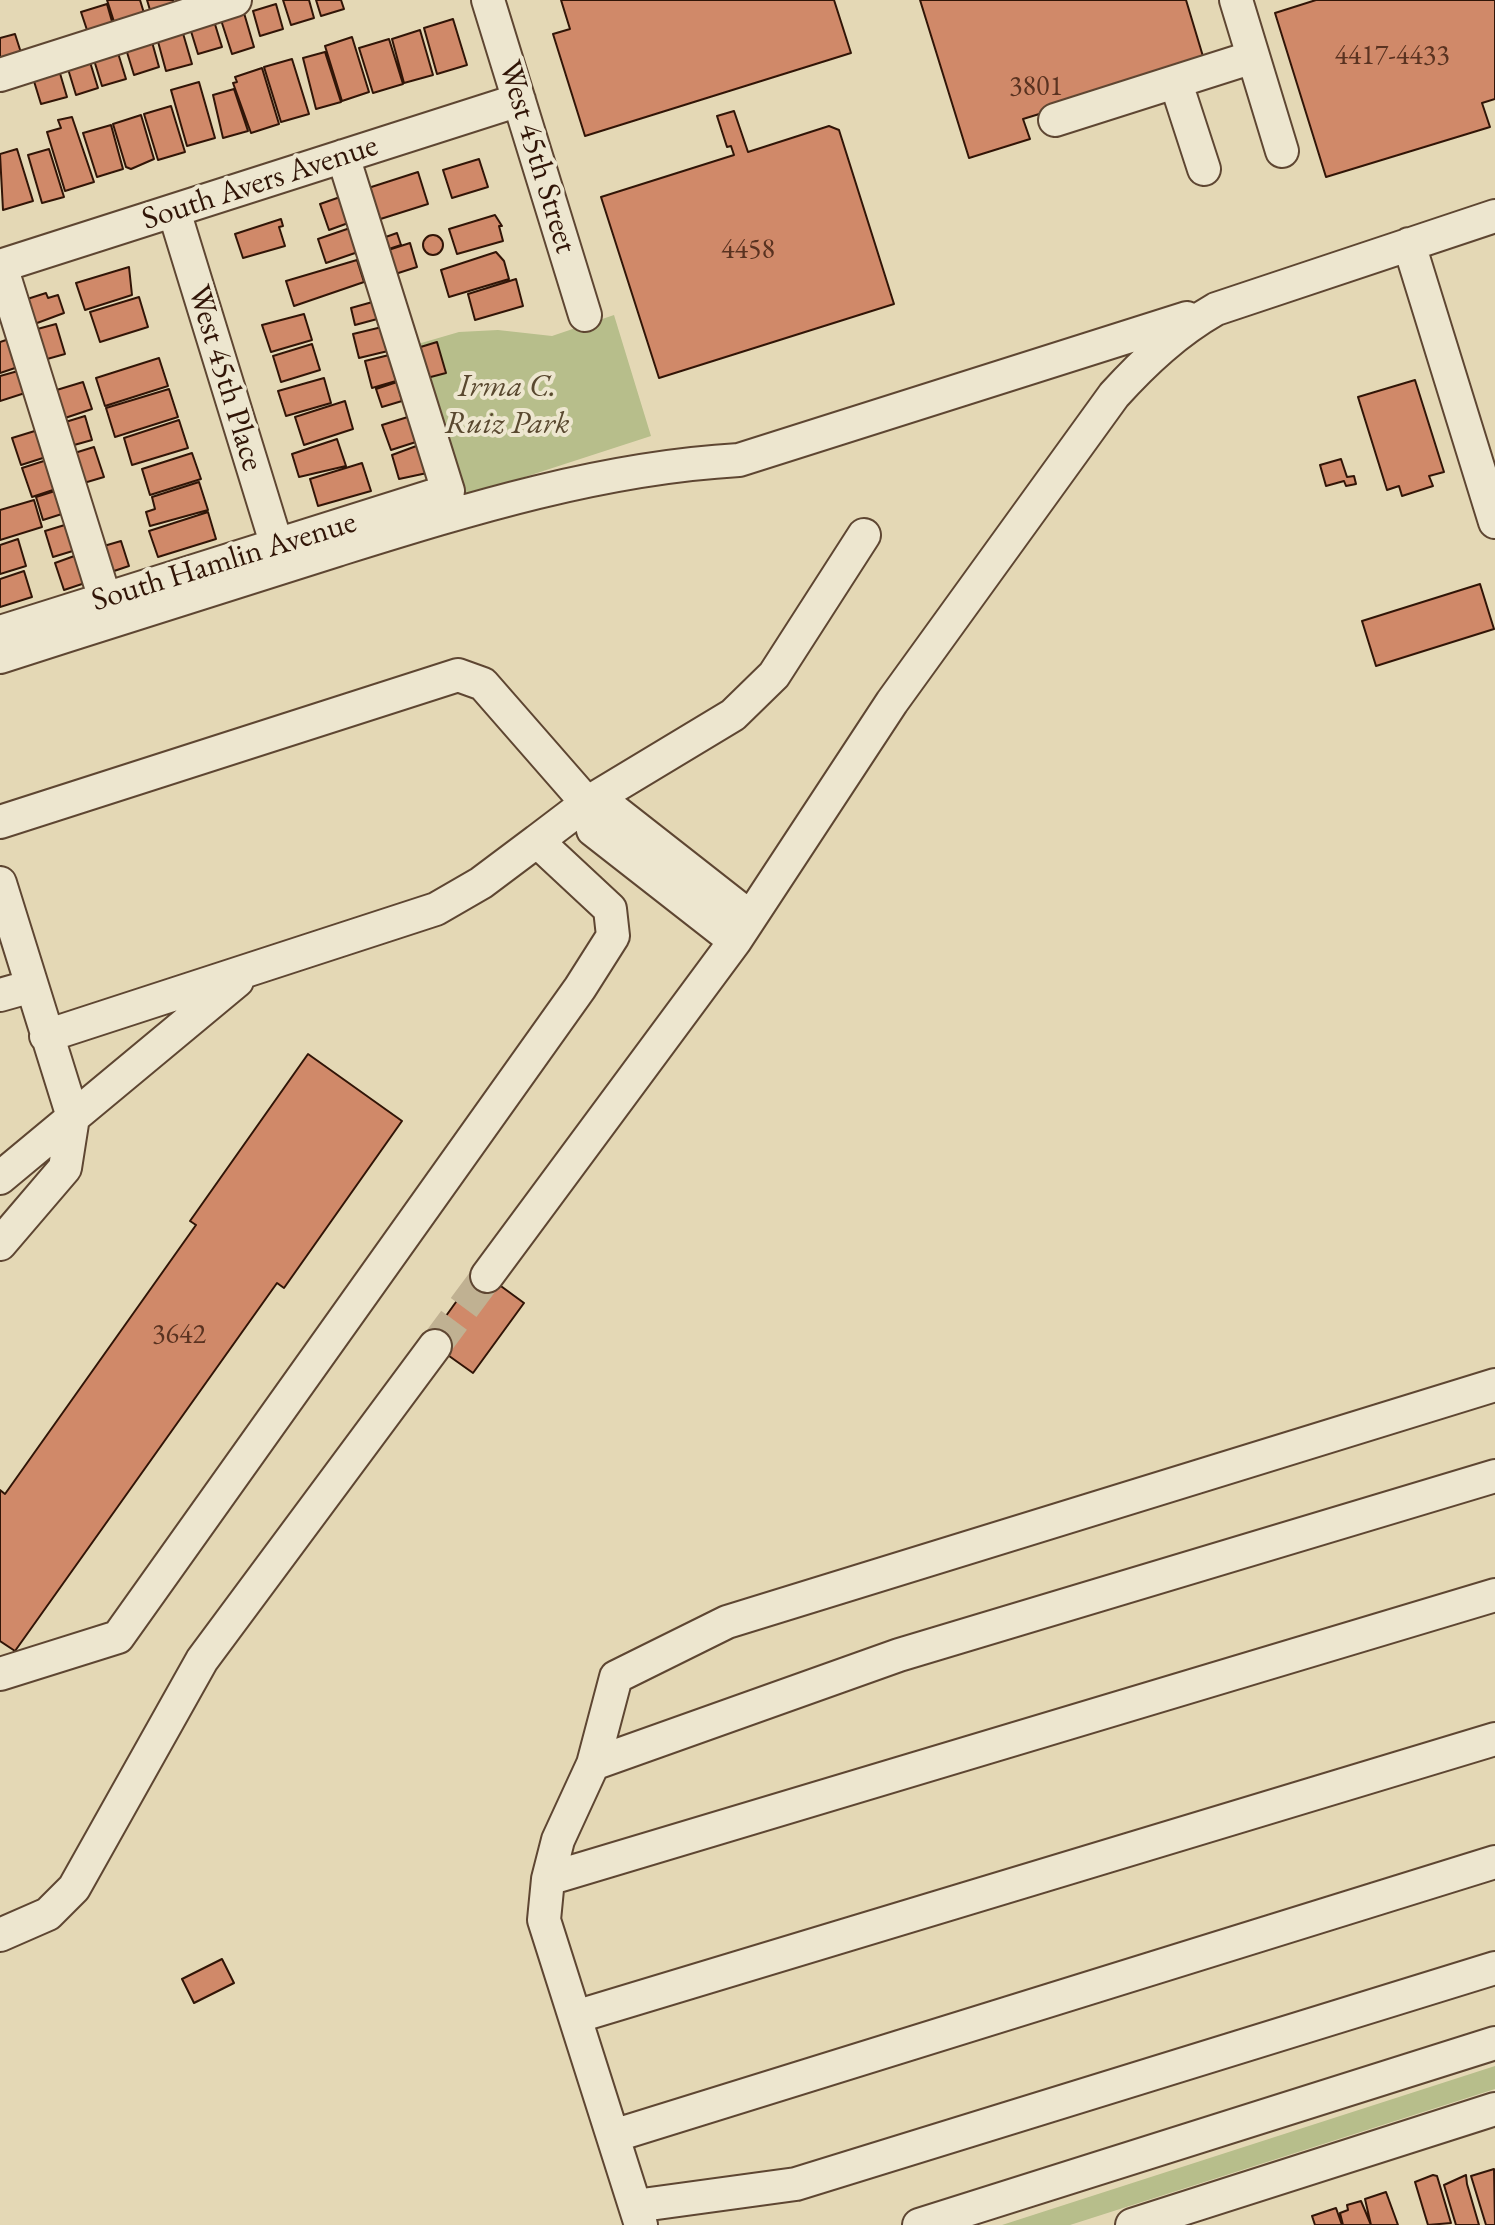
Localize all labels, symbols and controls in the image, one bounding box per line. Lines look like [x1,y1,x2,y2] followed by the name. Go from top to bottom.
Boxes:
[1334,39,1450,73] house number: 4417-4433
[490,56,584,258] street label: West 45th Street
[1009,70,1063,104] house number: 3801
[137,127,383,239] street label: South Avers Avenue
[721,233,775,267] house number: 4458
[179,281,271,475] street label: West 45th Place
[444,368,570,443] park label: Irma C. Ruiz Park
[87,503,361,621] street label: South Hamlin Avenue
[152,1318,206,1352] house number: 3642

